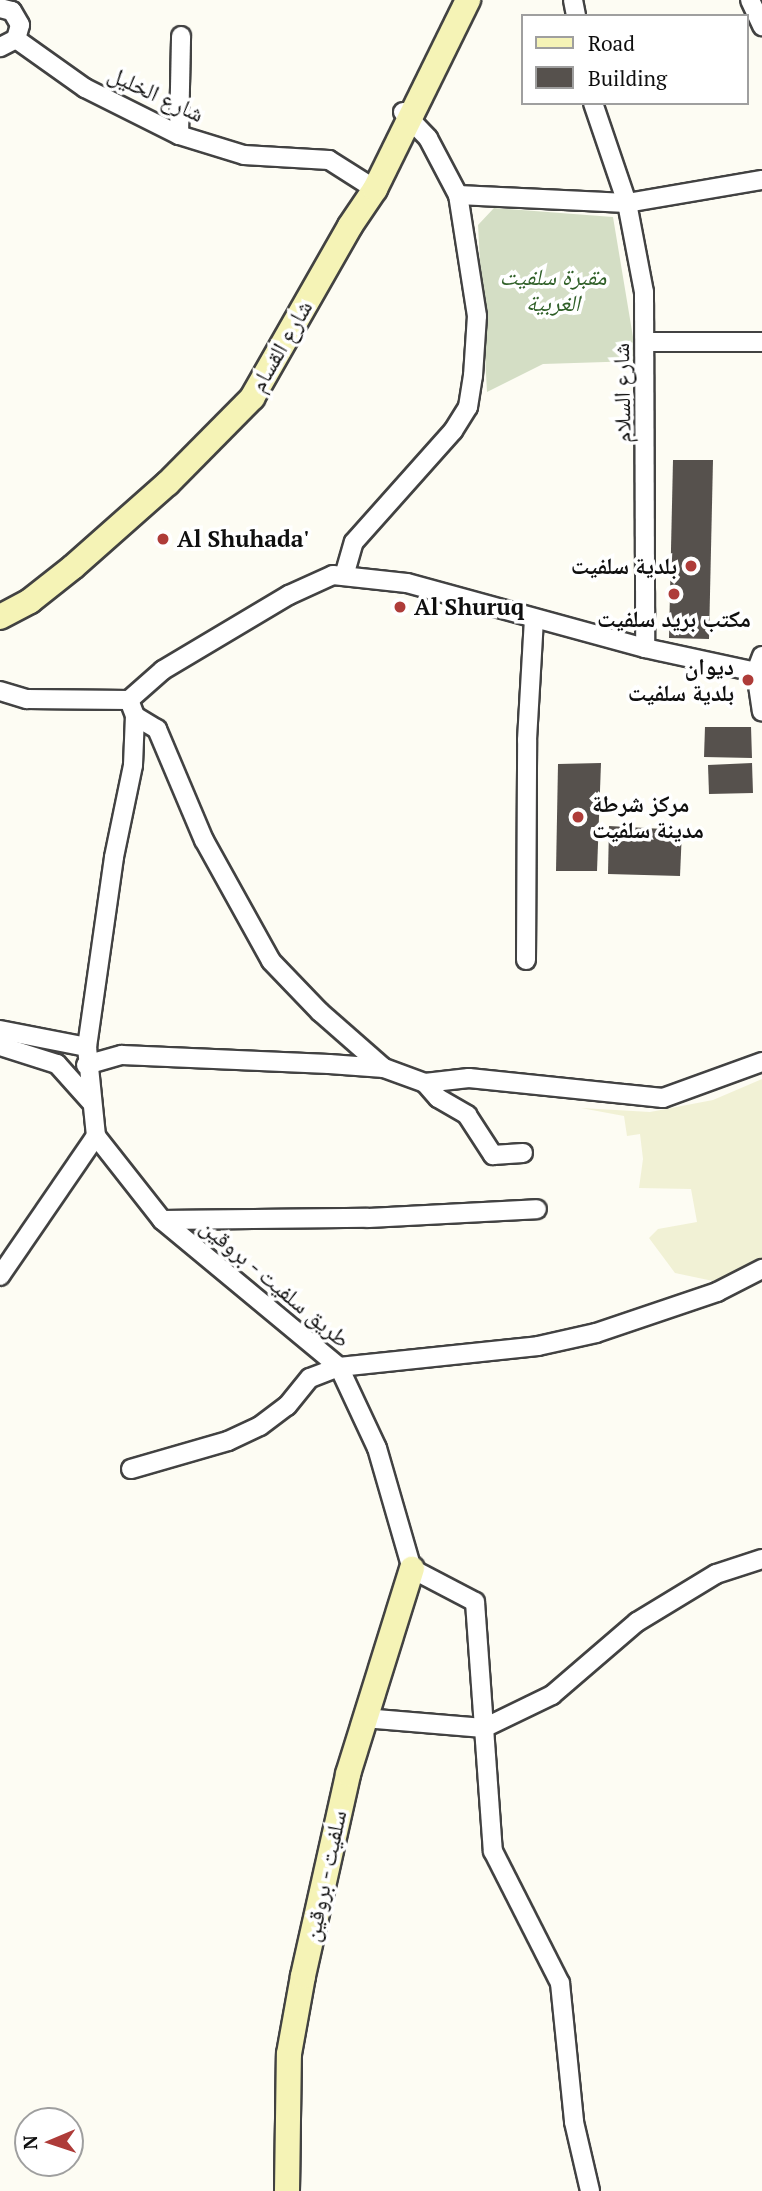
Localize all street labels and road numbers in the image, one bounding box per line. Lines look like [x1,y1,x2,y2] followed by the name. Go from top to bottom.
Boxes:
[104,60,208,128] street label: شارع الخليل
[244,295,318,397] street label: شارع القسام
[607,343,637,443] street label: شارع السلام
[194,1212,356,1354] street label: طريق سلفيت - بروقين
[297,1807,353,1945] street label: سلفيت - بروقين

